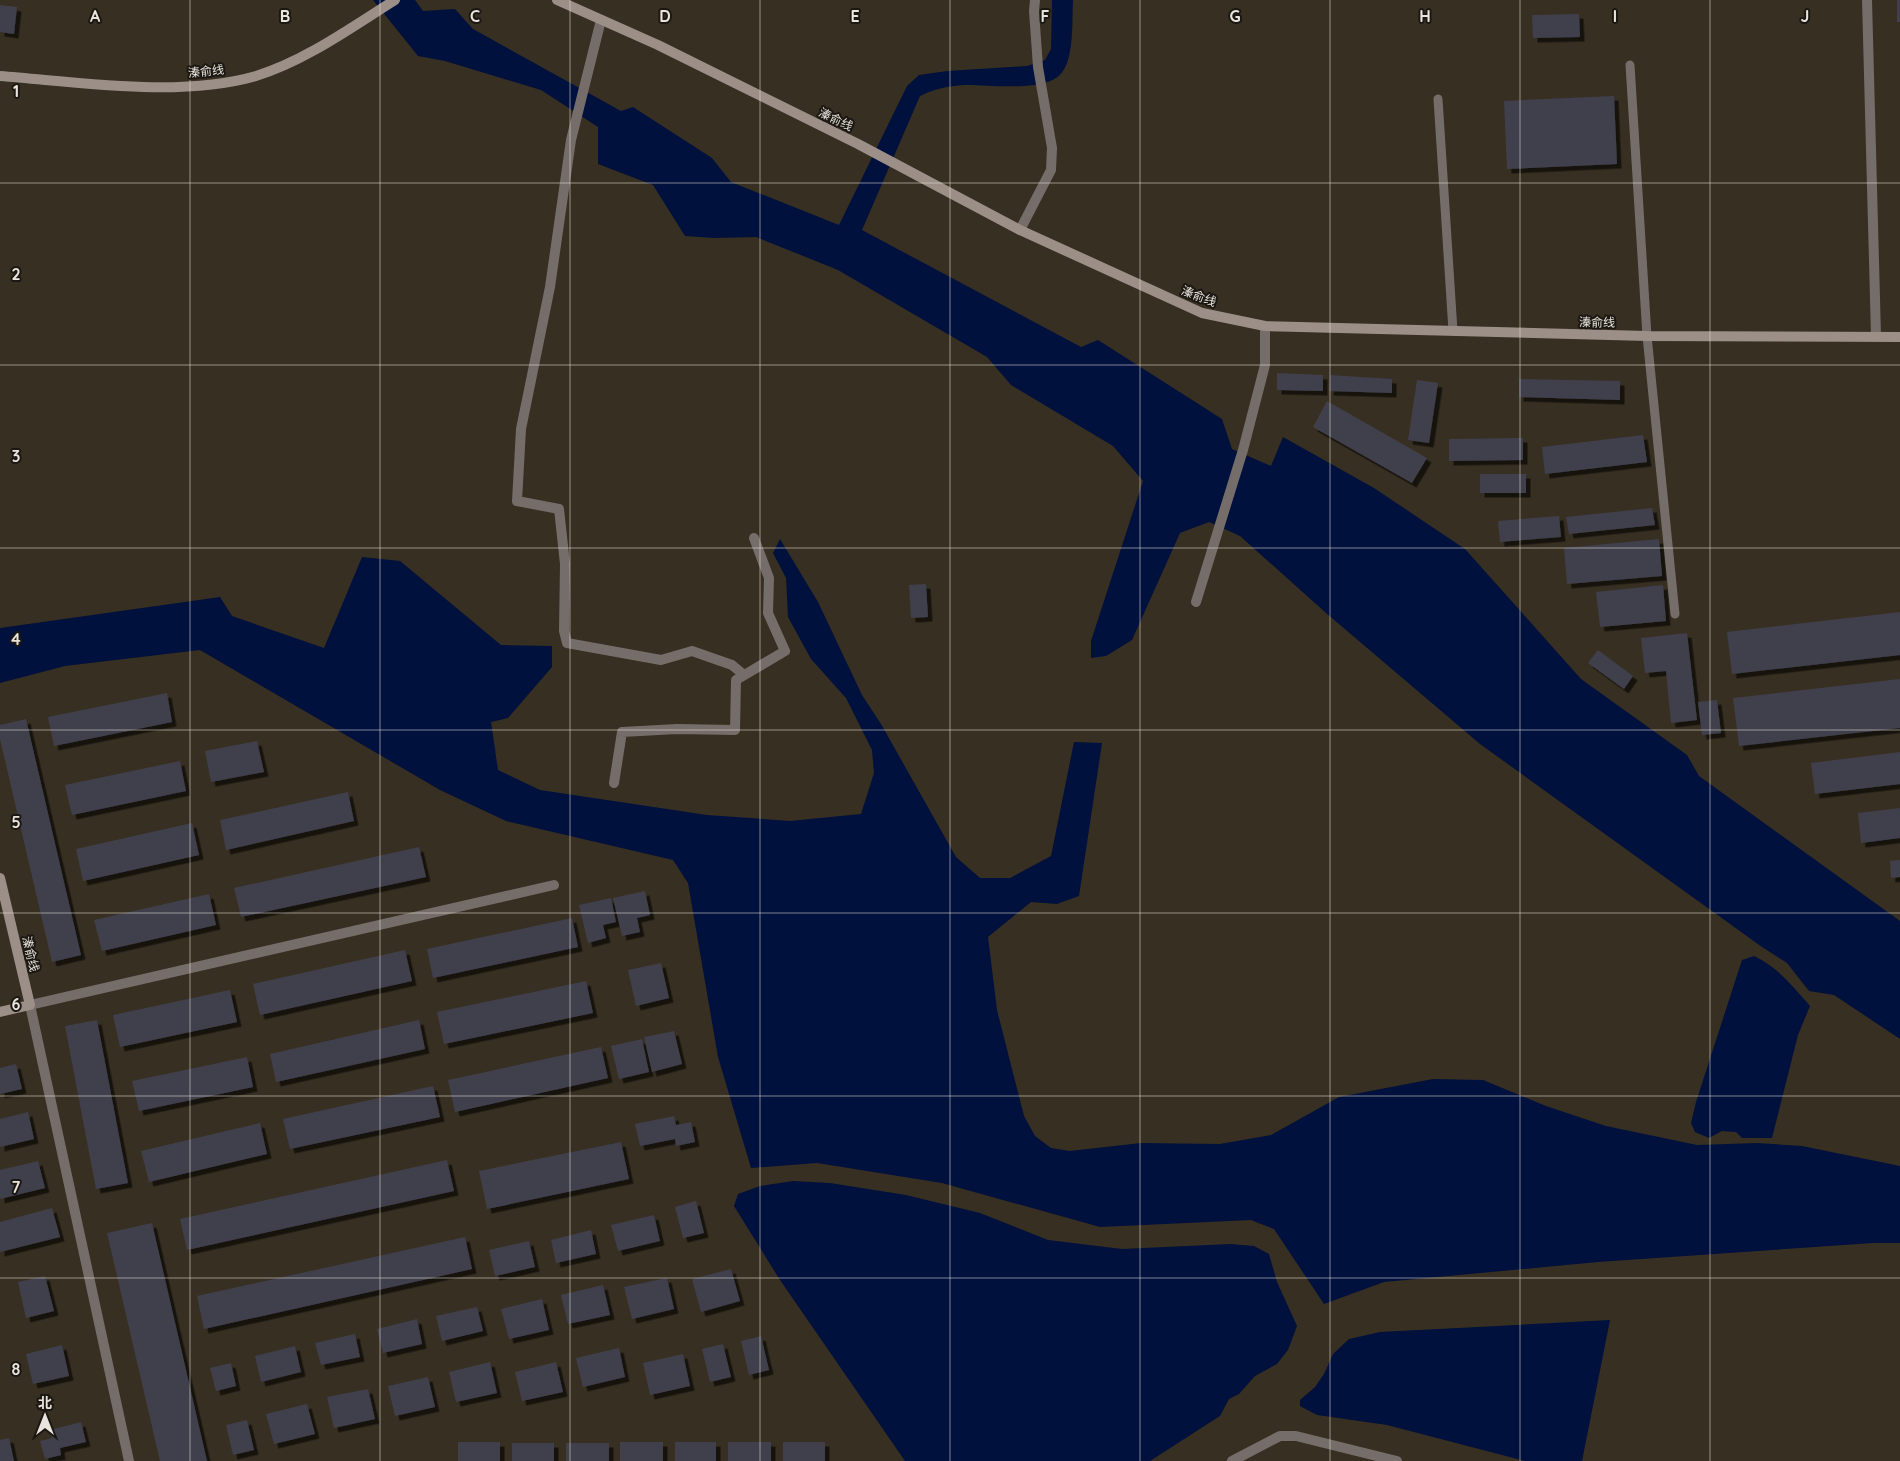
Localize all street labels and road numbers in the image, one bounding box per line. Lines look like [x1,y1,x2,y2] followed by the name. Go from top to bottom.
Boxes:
[187,62,225,80] street label: 溱俞线
[817,104,855,134] street label: 溱俞线
[1180,283,1218,309] street label: 溱俞线
[1579,314,1615,330] street label: 溱俞线
[20,935,42,973] street label: 溱俞线

